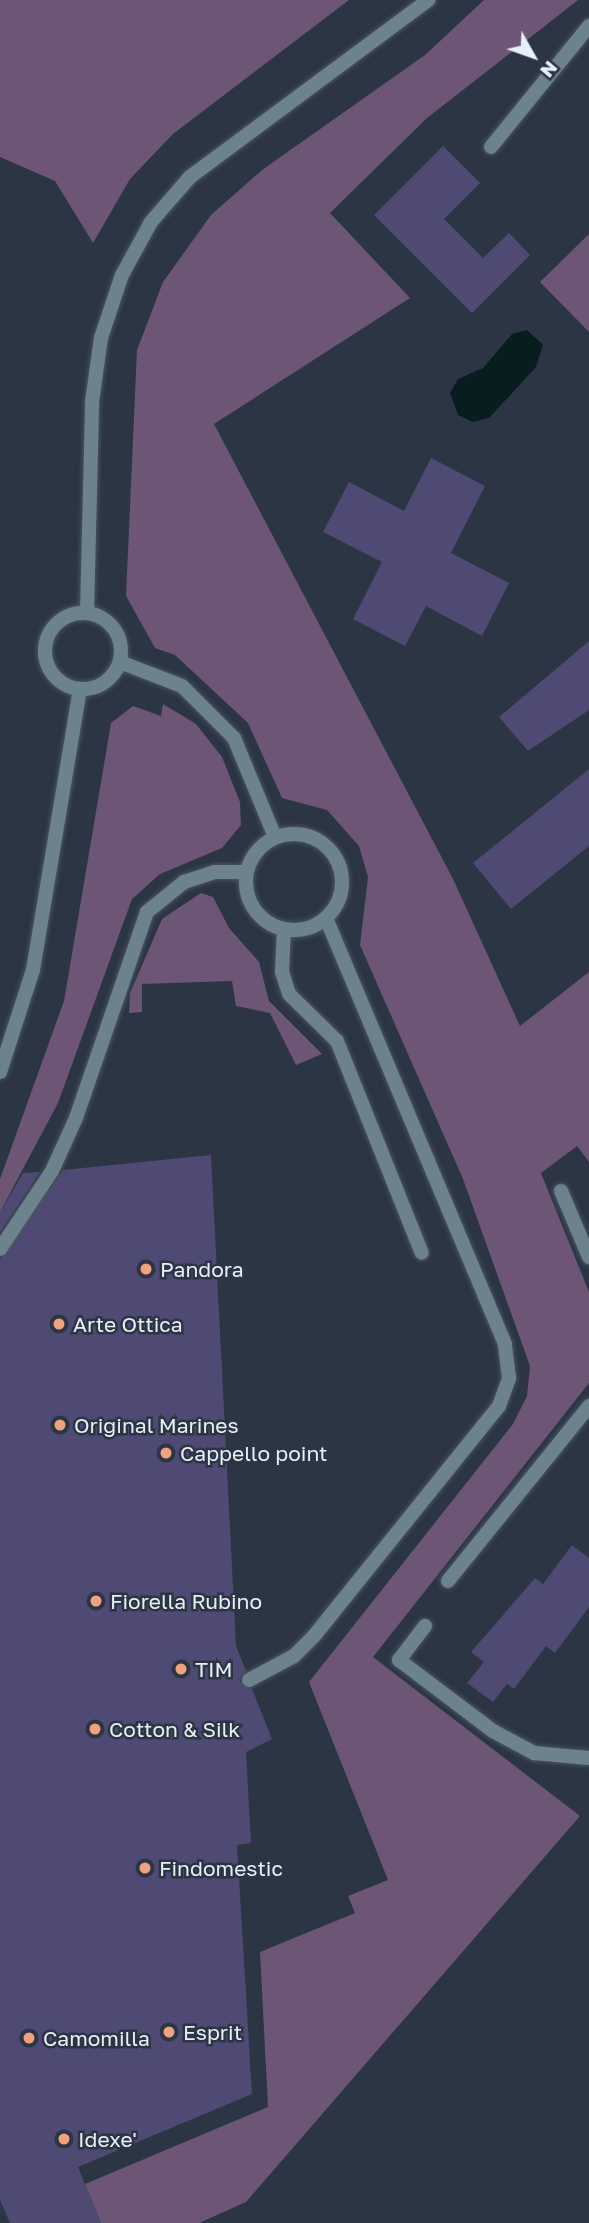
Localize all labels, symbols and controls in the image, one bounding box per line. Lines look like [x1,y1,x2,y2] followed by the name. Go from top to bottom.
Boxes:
[498,21,568,91] north arrow
[536,57,563,83] text: N
[160,1256,244,1282] place label: Pandora
[138,1261,154,1277] marker: Pandora
[73,1311,183,1337] place label: Arte Ottica
[51,1316,67,1332] marker: Arte Ottica
[74,1412,239,1438] place label: Original Marines
[52,1417,68,1433] marker: Original Marines
[180,1440,327,1466] place label: Cappello point
[158,1445,174,1461] marker: Cappello point
[110,1588,262,1614] place label: Fiorella Rubino
[88,1593,104,1609] marker: Fiorella Rubino
[195,1656,233,1682] place label: TIM
[173,1661,189,1677] marker: TIM
[109,1716,240,1742] place label: Cotton & Silk
[87,1721,103,1737] marker: Cotton & Silk
[159,1855,283,1881] place label: Findomestic
[137,1860,153,1876] marker: Findomestic
[183,2019,242,2045] place label: Esprit
[161,2024,177,2040] marker: Esprit
[43,2025,150,2051] place label: Camomilla
[21,2030,37,2046] marker: Camomilla
[78,2126,137,2152] place label: Idexe'
[56,2131,72,2147] marker: Idexe'

